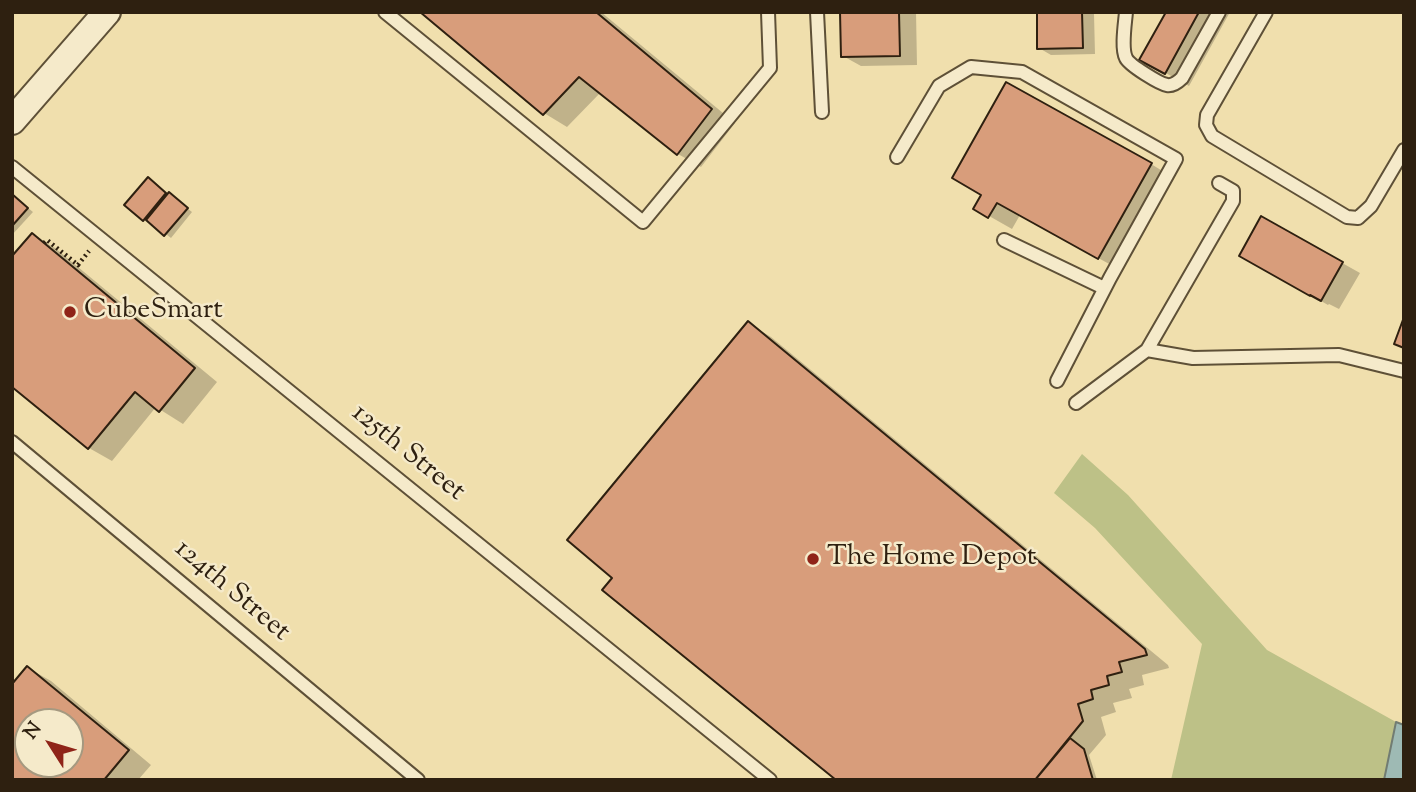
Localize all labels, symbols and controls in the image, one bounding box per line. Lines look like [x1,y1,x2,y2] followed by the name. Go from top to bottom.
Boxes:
[84,295,223,329] place label: CubeSmart
[62,304,78,320] marker: CubeSmart
[343,398,471,510] street label: 125th Street
[166,534,296,650] street label: 124th Street
[827,542,1036,576] place label: The Home Depot
[805,551,821,567] marker: The Home Depot
[14,708,84,778] north arrow
[18,717,49,745] text: N

